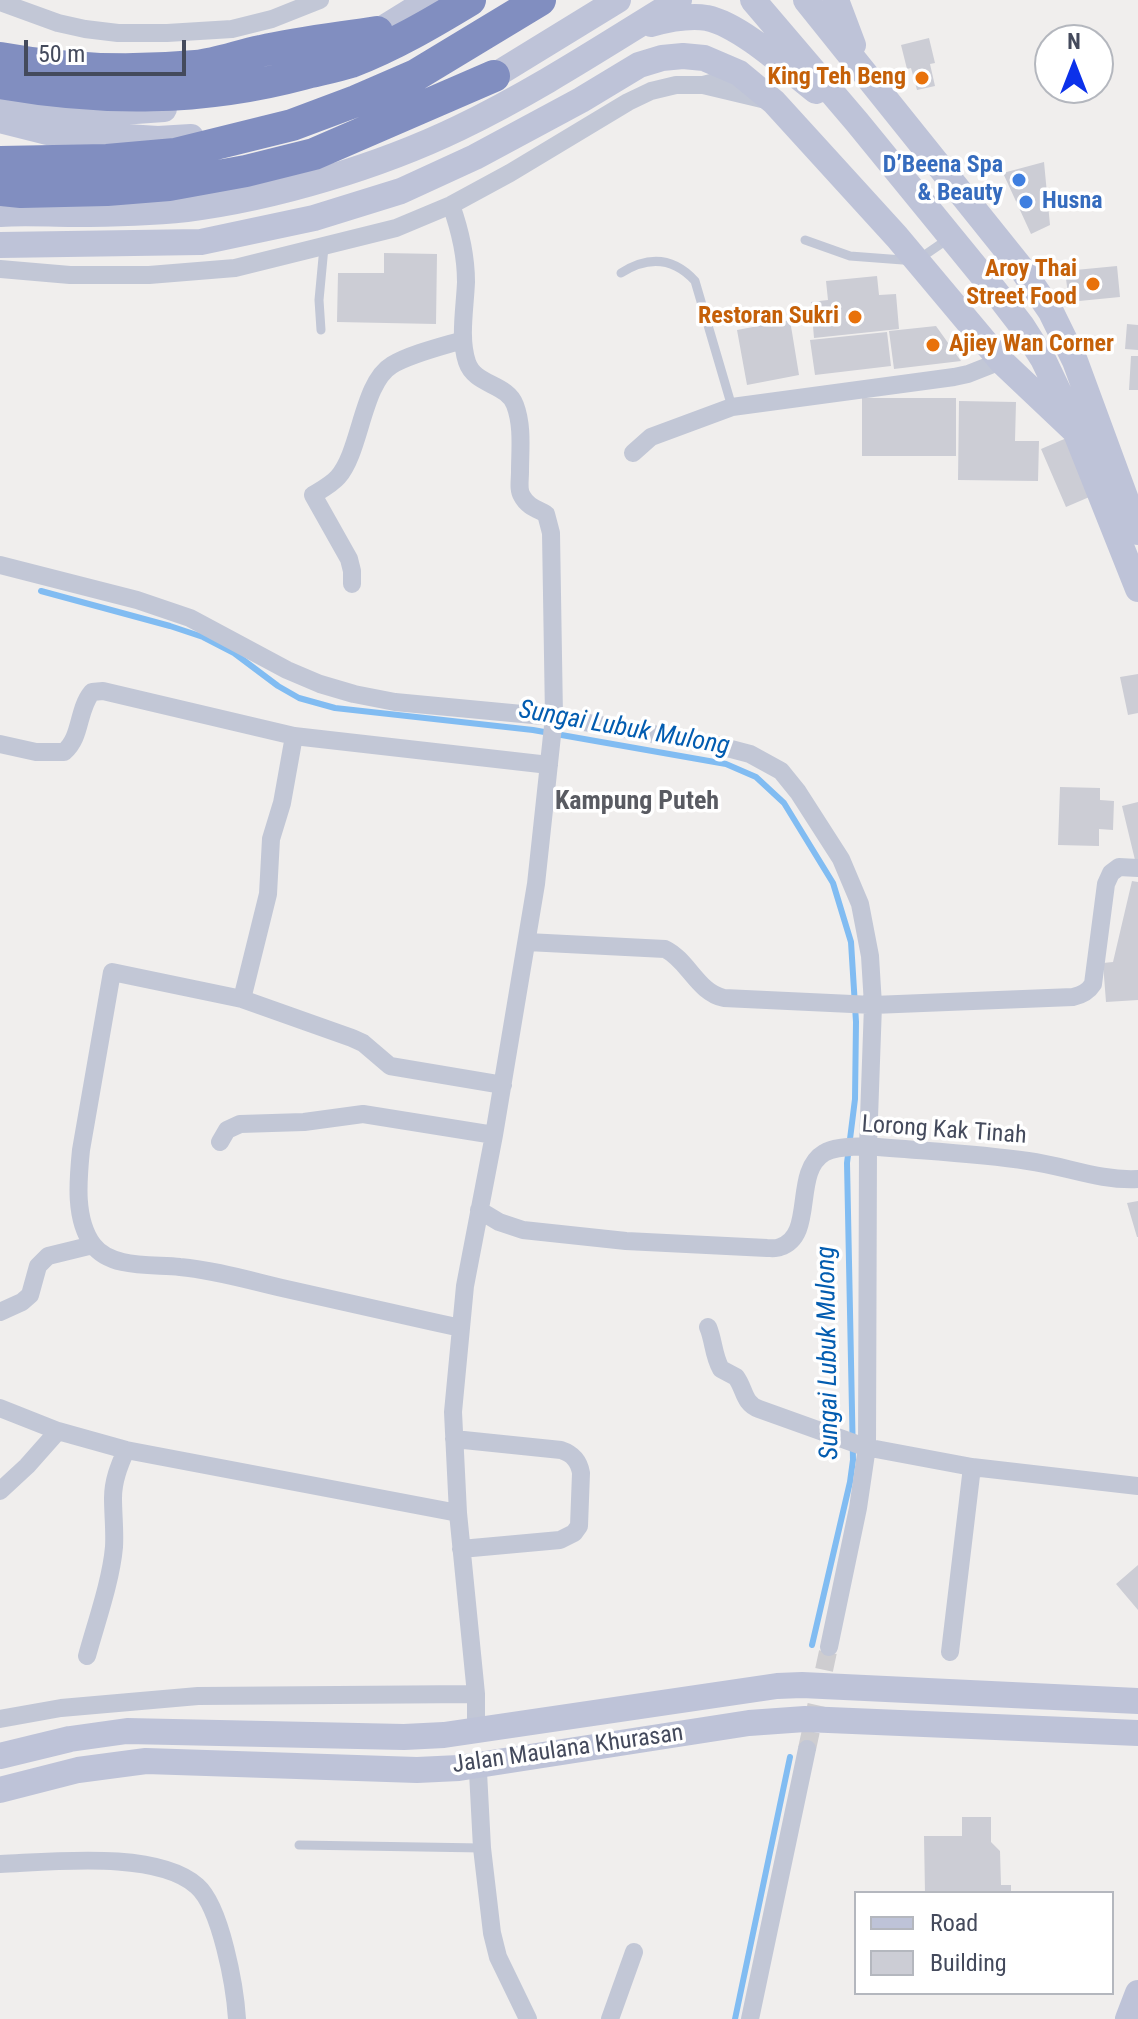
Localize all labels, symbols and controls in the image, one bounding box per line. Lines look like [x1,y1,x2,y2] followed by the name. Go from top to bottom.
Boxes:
[28,24,190,74] scale bar
[1034,24,1114,104] north arrow
[1067,29,1081,54] text: N
[38,40,85,68] text: 50 m
[768,64,906,92] place label: King Teh Beng
[913,69,931,87] marker: King Teh Beng
[883,152,1003,208] place label: D’Beena Spa & Beauty
[1010,171,1028,189] marker: D’Beena Spa & Beauty
[1042,188,1103,216] place label: Husna
[1017,193,1035,211] marker: Husna
[966,256,1077,312] place label: Aroy Thai Street Food
[1084,275,1102,293] marker: Aroy Thai Street Food
[698,303,839,331] place label: Restoran Sukri
[846,308,864,326] marker: Restoran Sukri
[949,331,1114,359] place label: Ajiey Wan Corner
[924,336,942,354] marker: Ajiey Wan Corner
[516,695,732,763] water label: Sungai Lubuk Mulong
[555,786,719,818] district label: Kampung Puteh
[861,1111,1027,1151] street label: Lorong Kak Tinah
[812,1246,846,1460] water label: Sungai Lubuk Mulong
[451,1720,685,1780] street label: Jalan Maulana Khurasan
[854,1891,1114,1995] legend
[930,1909,978,1937] text: Road
[930,1949,1007,1977] text: Building

